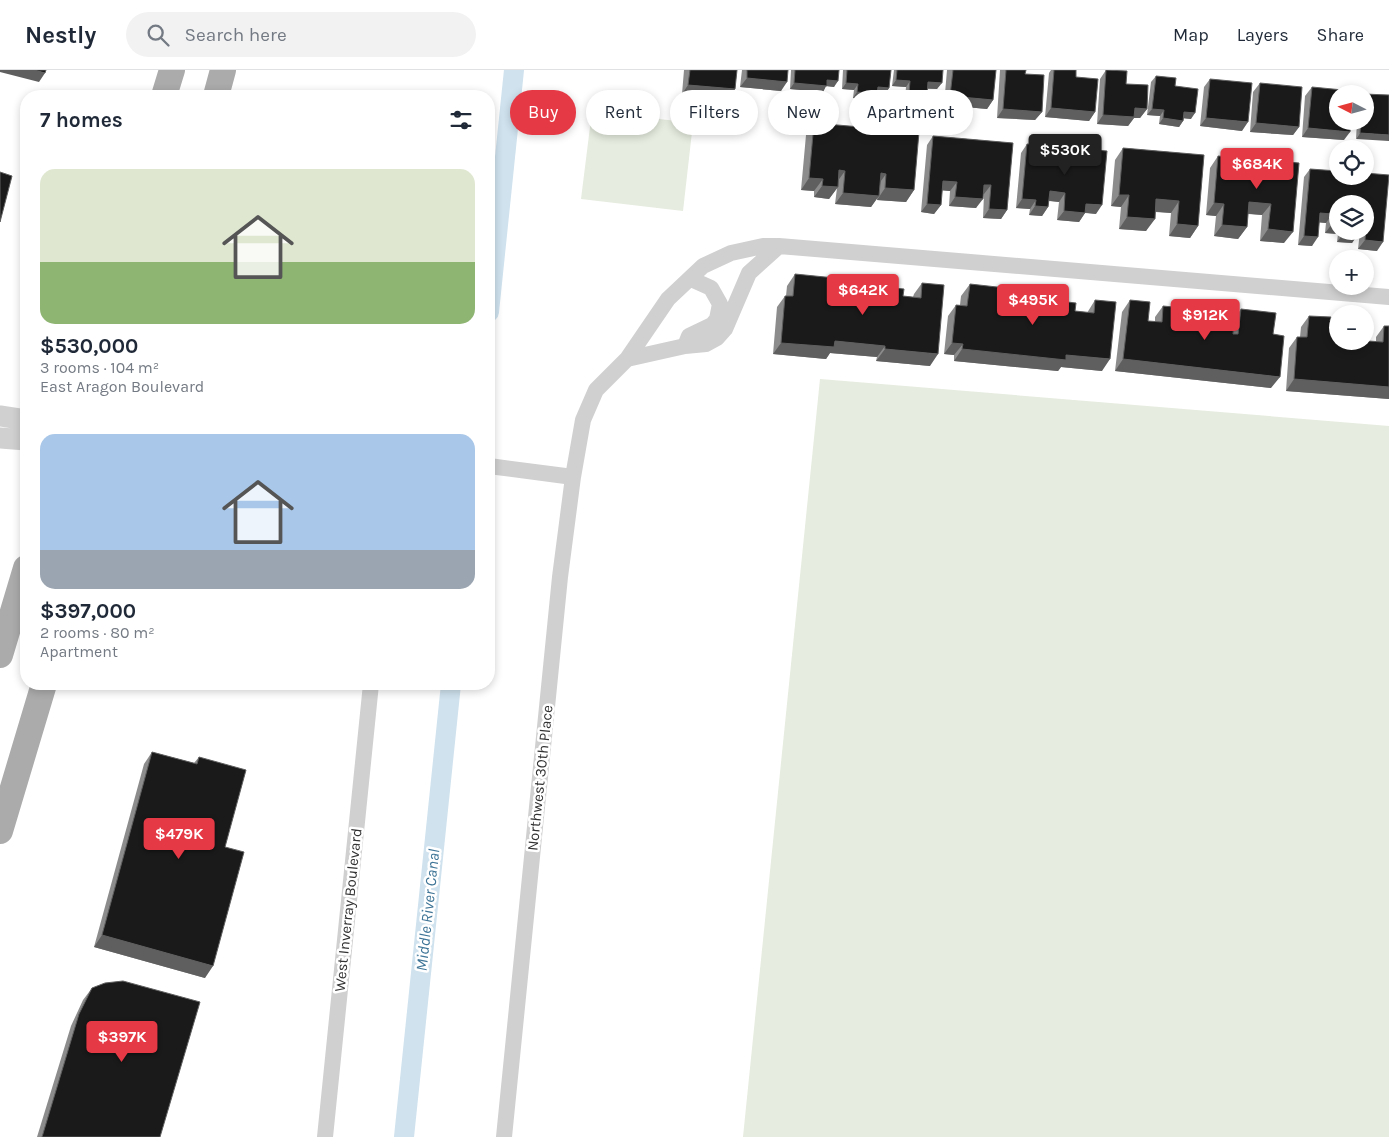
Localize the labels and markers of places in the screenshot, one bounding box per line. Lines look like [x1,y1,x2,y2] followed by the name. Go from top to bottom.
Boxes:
[1030,134,1100,176] pin: $530K
[1222,148,1292,190] pin: $684K
[828,274,898,316] pin: $642K
[998,284,1068,326] pin: $495K
[1170,298,1240,341] pin: $912K
[144,818,214,860] pin: $479K
[87,1020,157,1063] pin: $397K

